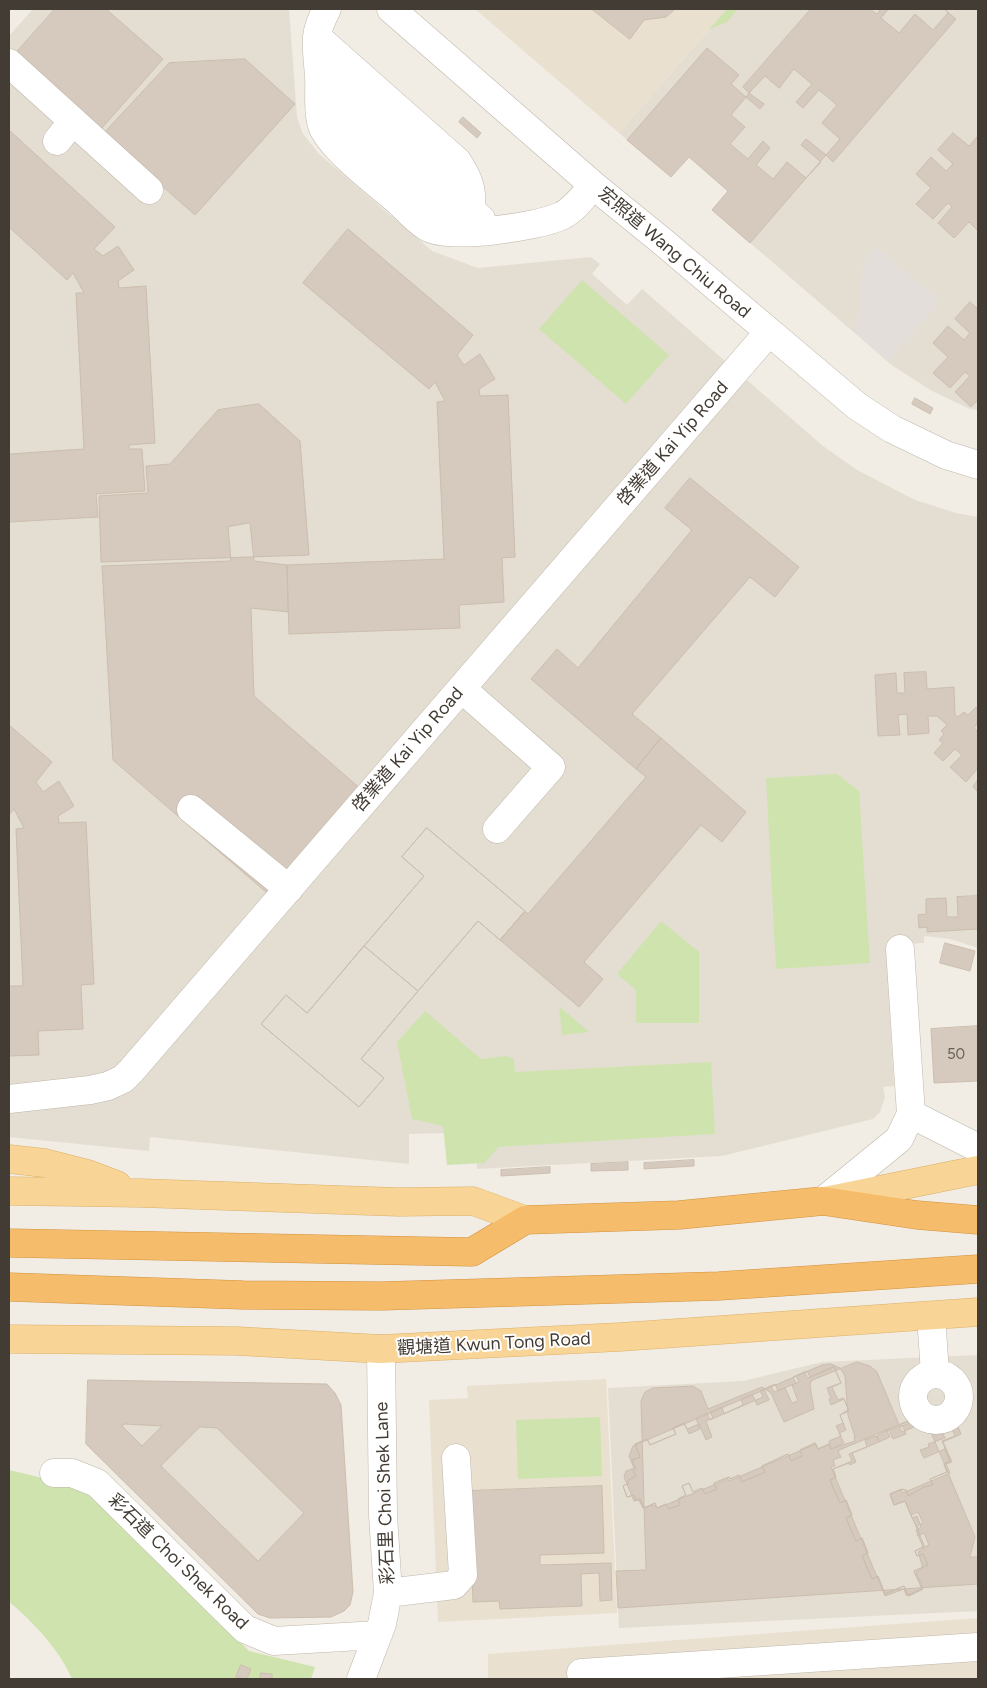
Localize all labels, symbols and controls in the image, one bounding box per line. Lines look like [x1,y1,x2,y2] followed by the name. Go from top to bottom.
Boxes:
[593,183,755,323] street label: 宏照道 Wang Chiu Road
[613,377,733,511] street label: 啓業道 Kai Yip Road
[348,683,468,817] street label: 啓業道 Kai Yip Road
[947,1046,965,1064] house number: 50
[397,1328,591,1360] street label: 觀塘道 Kwun Tong Road
[371,1401,399,1585] street label: 彩石里 Choi Shek Lane
[104,1490,252,1634] street label: 彩石道 Choi Shek Road

